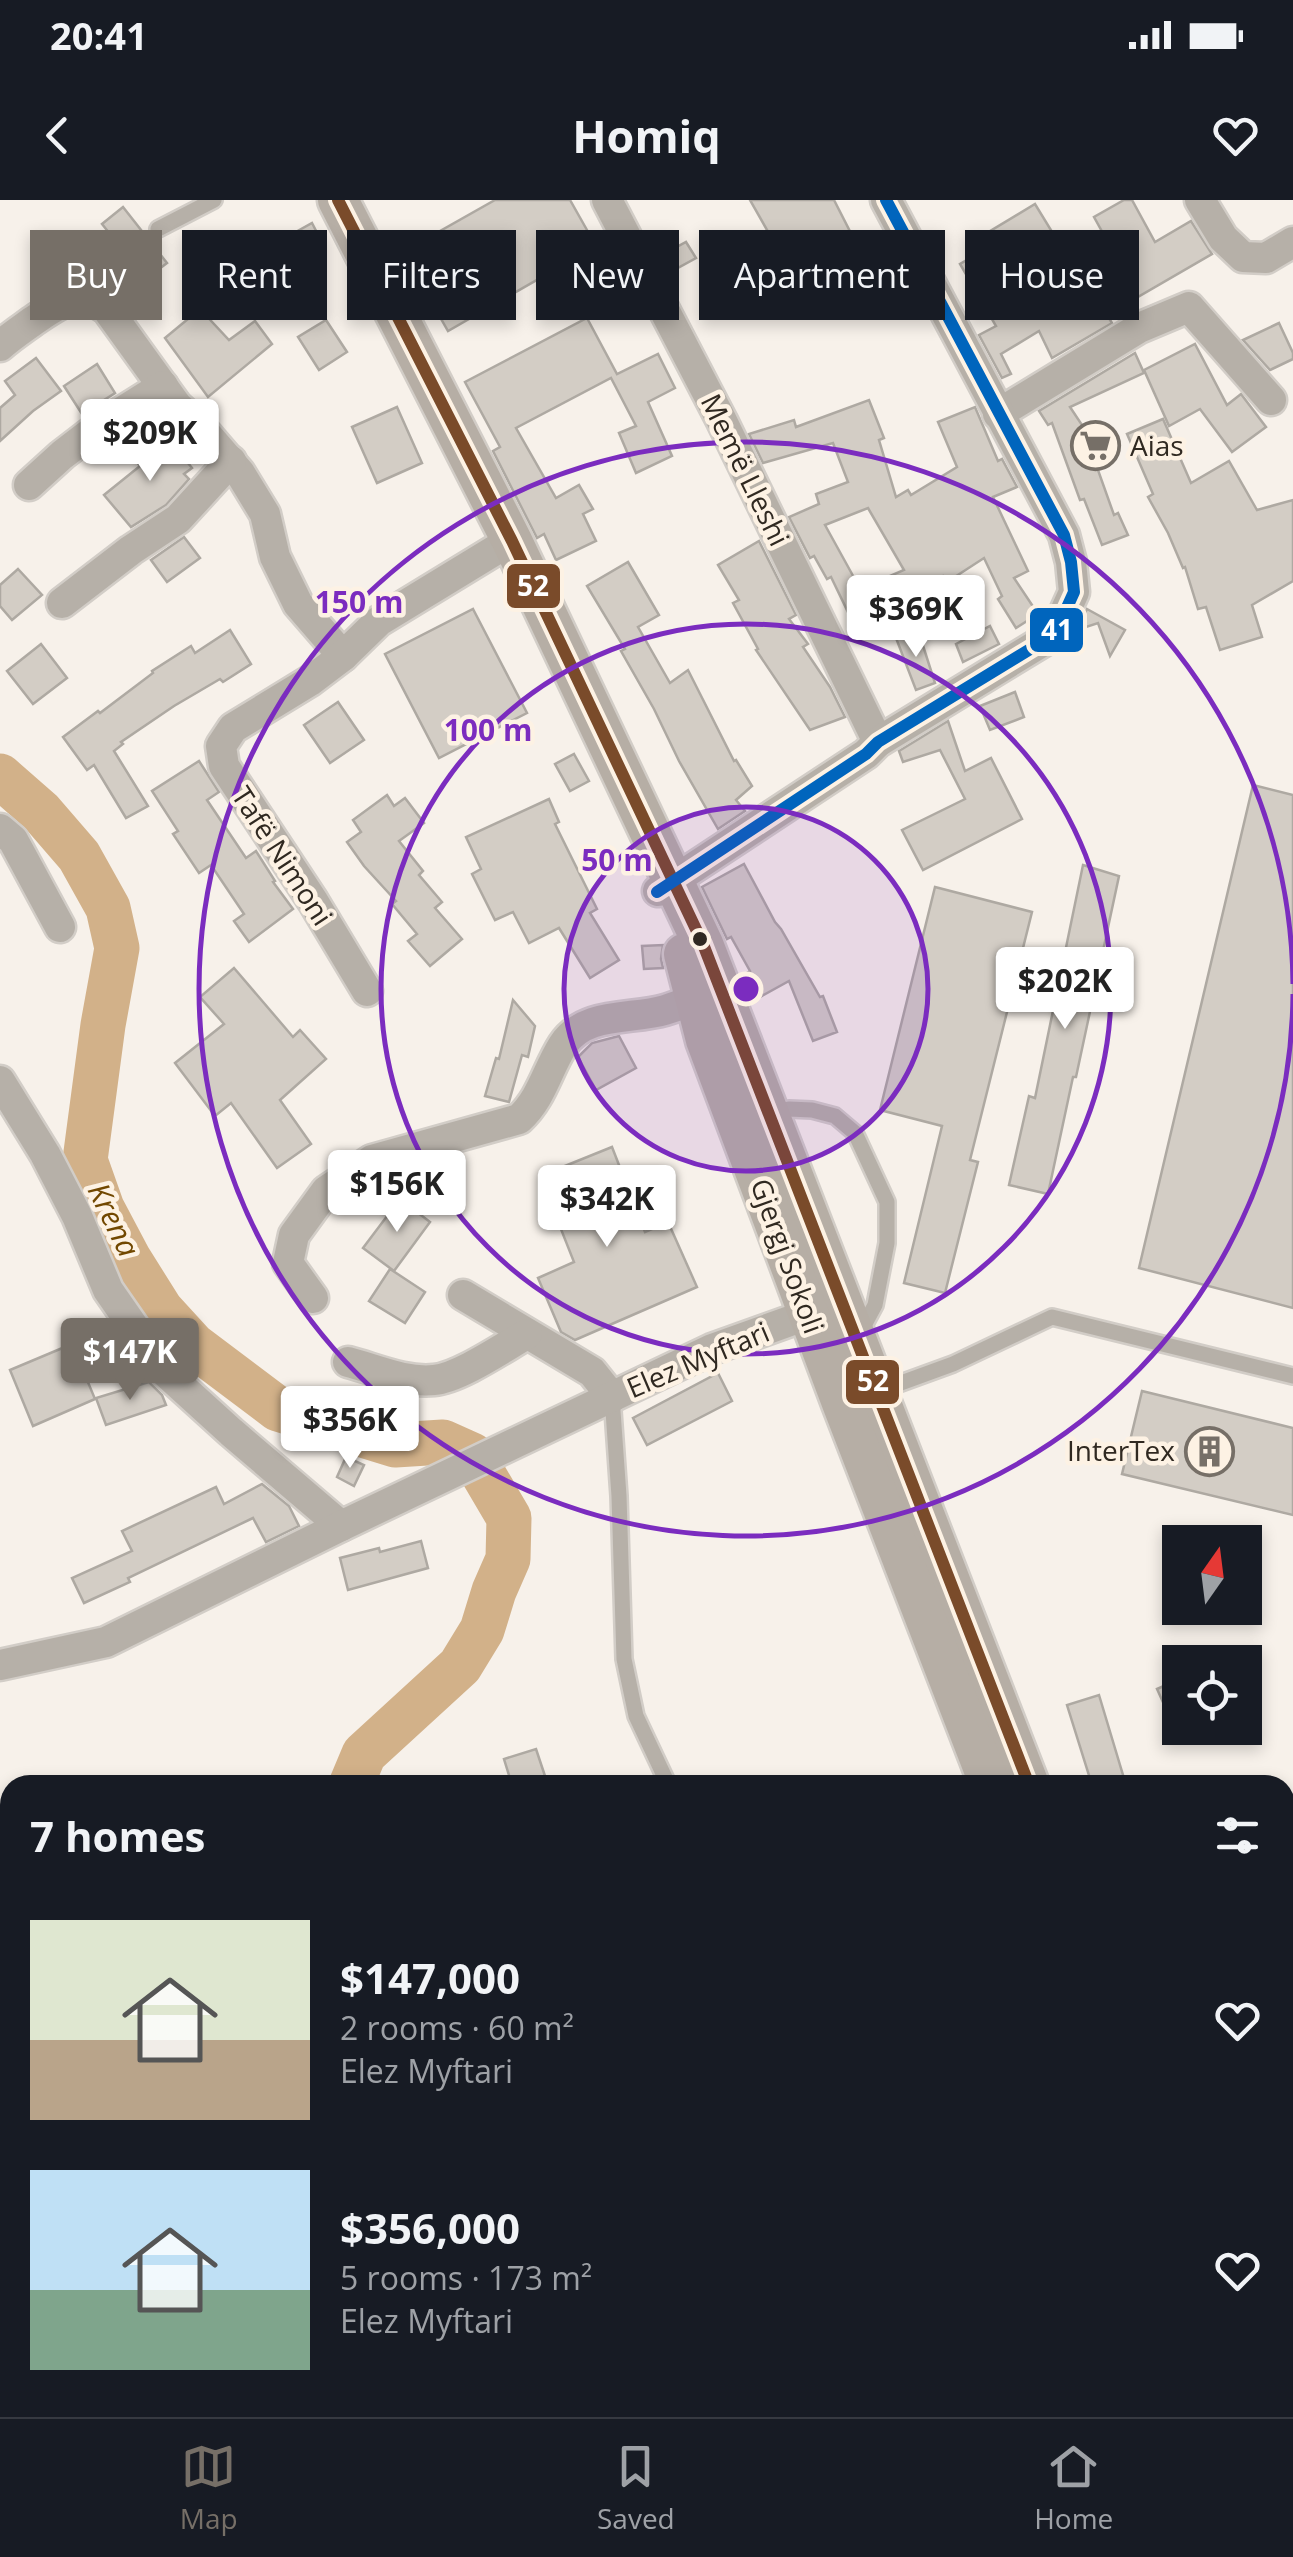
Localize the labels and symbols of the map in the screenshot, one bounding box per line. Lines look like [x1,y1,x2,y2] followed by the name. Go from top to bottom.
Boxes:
[693,387,799,552] street label: Memë Lleshi
[80,399,220,484] pin: $209K
[1069,420,1121,472] supermarket icon: Aias
[1130,426,1184,464] place label: Aias
[505,562,562,610] line badge: 52
[517,566,549,604] text: 52
[846,575,986,660] pin: $369K
[315,581,403,622] text: 150 m
[1028,606,1085,654] line badge: 41
[1041,610,1073,648] text: 41
[444,709,532,750] text: 100 m
[224,779,342,932] street label: Tafë Nimoni
[581,839,653,880] text: 50 m
[690,929,710,949] unlabelled marker
[995,947,1135,1032] pin: $202K
[728,971,764,1007] centre of rings
[327,1150,467,1235] pin: $156K
[537,1165,677,1250] pin: $342K
[742,1173,834,1338] street label: Gjergj Sokoli
[79,1175,150,1263] water label: Krena
[620,1312,775,1406] street label: Elez Myftari
[60,1318,200,1403] pin: $147K
[844,1358,901,1406] line badge: 52
[857,1361,889,1399] text: 52
[280,1386,420,1471] pin: $356K
[1184,1425,1236,1477] building icon: InterTex
[1067,1431,1175,1469] place label: InterTex
[1162,1525,1262,1625] north arrow

